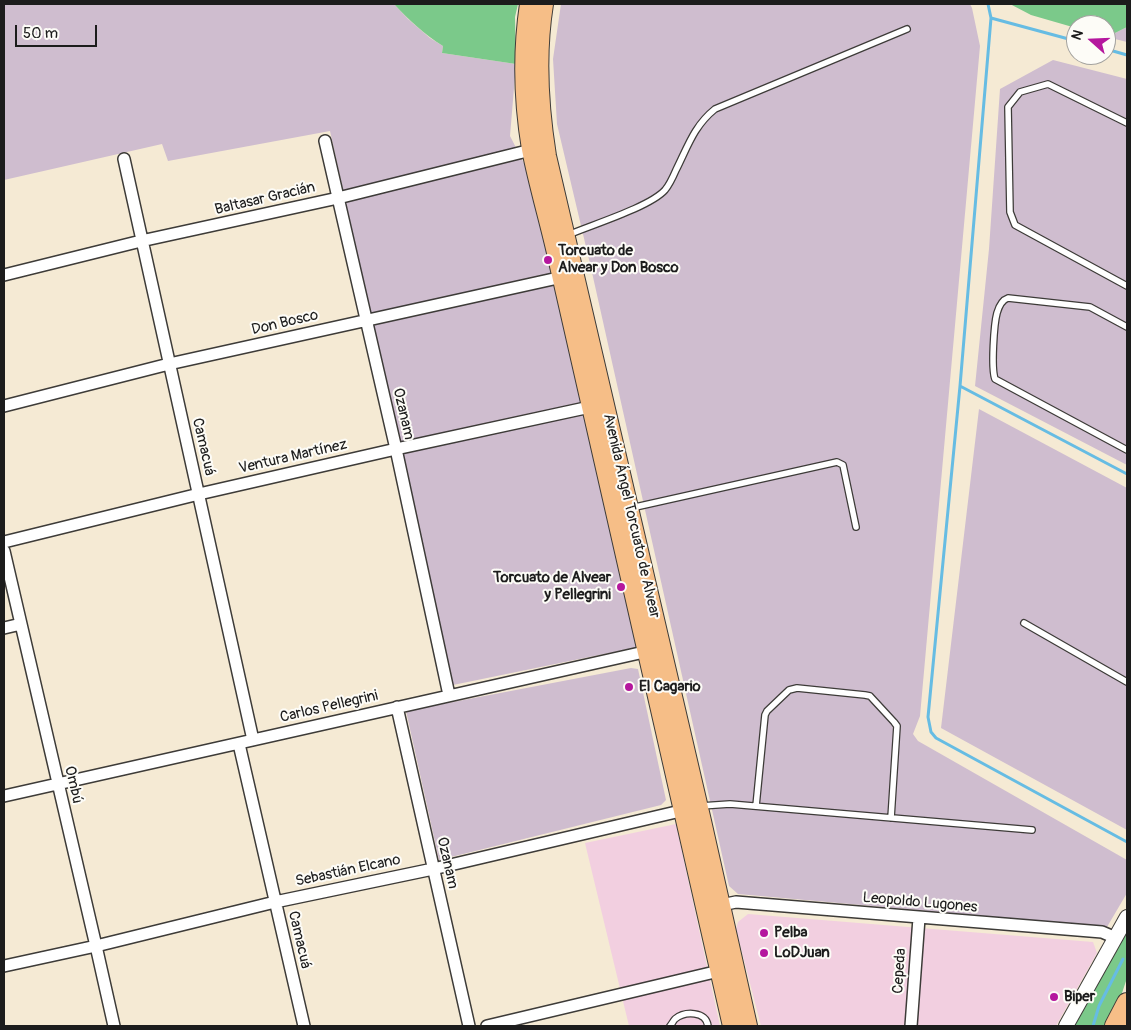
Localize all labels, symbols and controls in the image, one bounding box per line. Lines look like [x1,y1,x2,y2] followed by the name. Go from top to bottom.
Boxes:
[18,15,100,47] scale bar
[1066,15,1116,65] north arrow
[23,24,58,43] text: 50 m
[1068,28,1087,42] text: N
[213,179,317,219] street label: Baltasar Gracián
[558,242,679,277] place label: Torcuato de Alvear y Don Bosco
[542,254,554,266] marker: Torcuato de Alvear y Don Bosco
[250,307,320,339] street label: Don Bosco
[388,386,418,442] street label: Ozanam
[599,412,663,620] street label: Avenida Ángel Torcuato de Alvear
[188,416,218,478] street label: Camacuá
[237,436,349,478] street label: Ventura Martínez
[493,569,611,604] place label: Torcuato de Alvear y Pellegrini
[615,581,627,593] marker: Torcuato de Alvear y Pellegrini
[639,678,700,696] place label: El Cagario
[623,681,635,693] marker: El Cagario
[278,687,380,727] street label: Carlos Pellegrini
[60,764,86,806] street label: Ombú
[432,835,462,891] street label: Ozanam
[294,851,402,891] street label: Sebastián Elcano
[862,889,978,917] street label: Leopoldo Lugones
[284,909,314,971] street label: Camacuá
[774,924,808,942] place label: Pelba
[758,927,770,939] marker: Pelba
[774,944,830,962] place label: LoDJuan
[758,947,770,959] marker: LoDJuan
[889,948,911,994] street label: Cepeda
[1064,988,1095,1006] place label: Biper
[1048,991,1060,1003] marker: Biper

